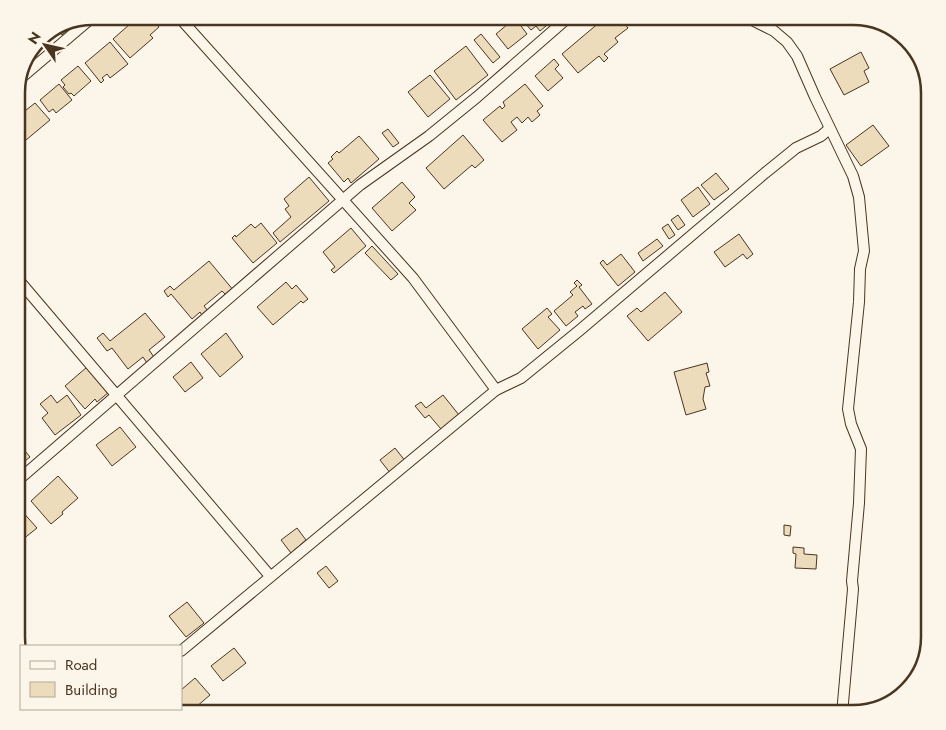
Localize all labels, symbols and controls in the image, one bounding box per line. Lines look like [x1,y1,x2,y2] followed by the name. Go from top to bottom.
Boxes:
[20,20,70,70] north arrow
[23,28,46,48] text: N
[20,645,182,710] legend
[65,654,97,676] text: Road
[65,679,117,701] text: Building

